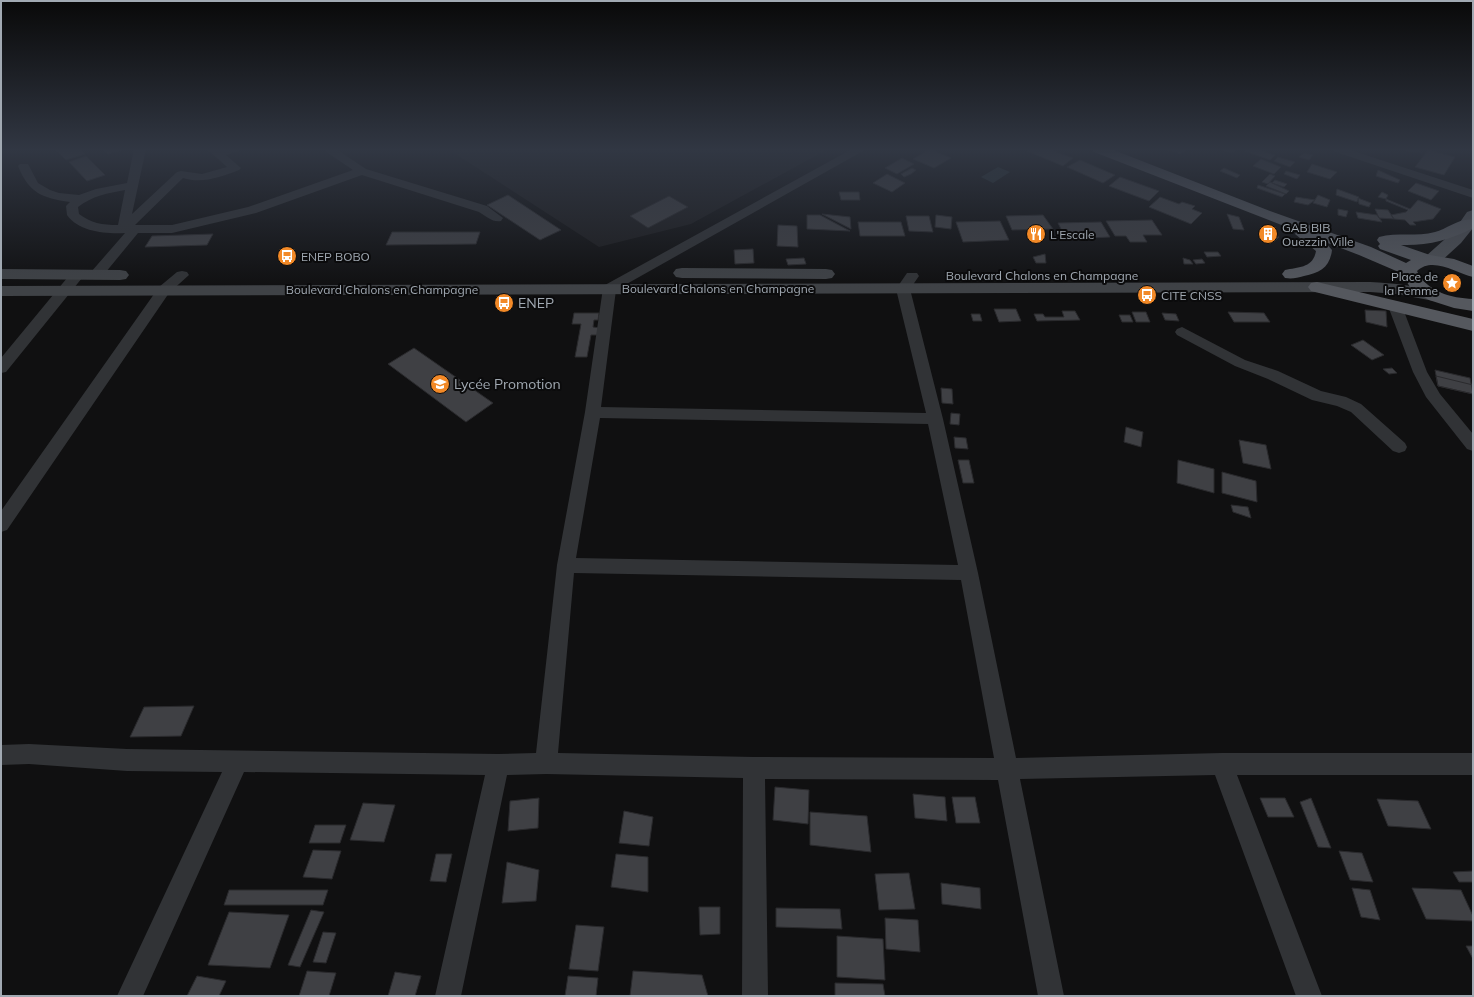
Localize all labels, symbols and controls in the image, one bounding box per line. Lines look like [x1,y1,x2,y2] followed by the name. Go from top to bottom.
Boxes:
[1282,220,1354,249] place label: GAB BIB Ouezzin Ville
[1025,223,1047,245] restaurant icon: L'Escale
[1257,223,1279,245] building icon: GAB BIB Ouezzin Ville
[1050,227,1095,242] place label: L'Escale
[276,245,298,267] bus stop icon: ENEP BOBO
[301,249,370,264] place label: ENEP BOBO
[946,268,1138,283] street label: Boulevard Chalons en Champagne
[1384,269,1438,298] place label: Place de la Femme
[1441,272,1463,294] place icon: Place de la Femme
[622,281,814,296] street label: Boulevard Chalons en Champagne
[286,282,478,297] street label: Boulevard Chalons en Champagne
[1136,284,1158,306] bus stop icon: CITE CNSS
[1161,288,1222,303] place label: CITE CNSS
[493,292,515,314] bus stop icon: ENEP
[518,294,554,312] place label: ENEP
[429,373,451,395] school or university icon: Lycée Promotion
[454,375,561,393] place label: Lycée Promotion

